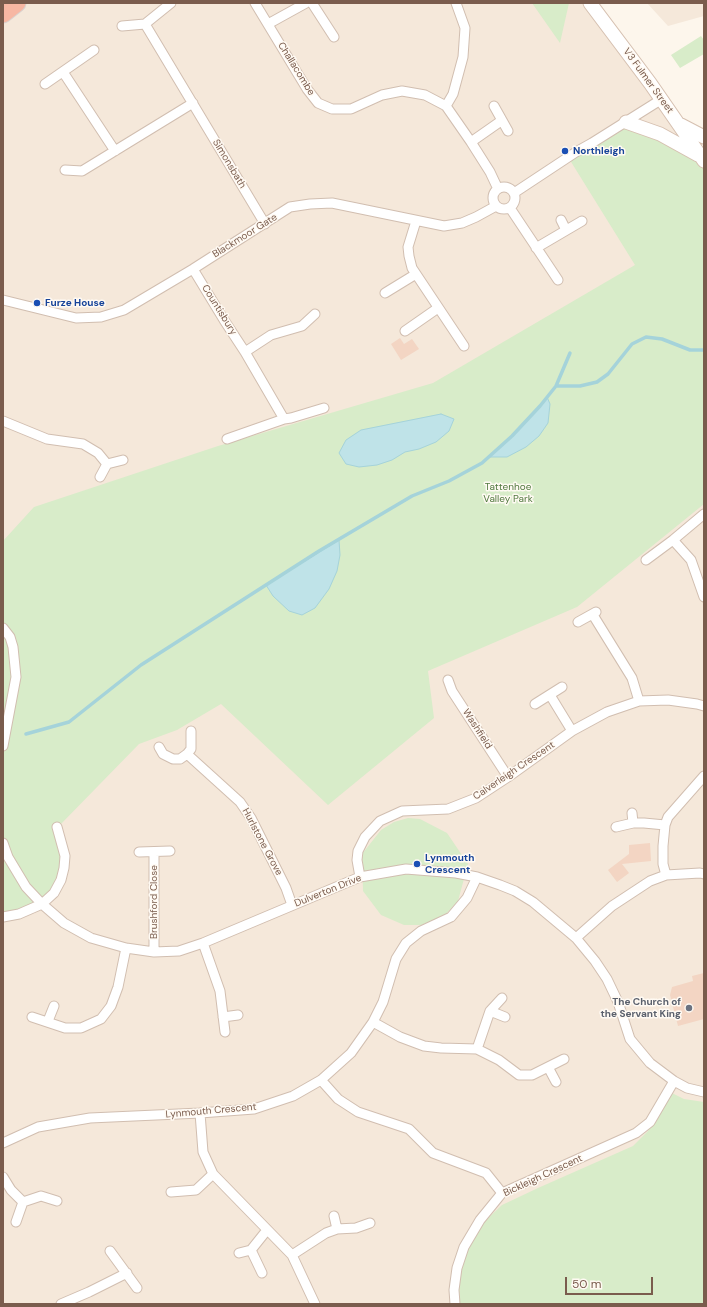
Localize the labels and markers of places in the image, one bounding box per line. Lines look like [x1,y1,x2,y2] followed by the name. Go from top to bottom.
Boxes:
[573,145,625,157] place label: Northleigh
[560,146,570,156] marker: Northleigh
[45,297,105,309] place label: Furze House
[32,298,42,308] marker: Furze House
[425,852,474,876] place label: Lynmouth Crescent
[412,859,422,869] marker: Lynmouth Crescent
[601,996,681,1020] place label: The Church of the Servant King
[684,1003,694,1013] marker: The Church of the Servant King

